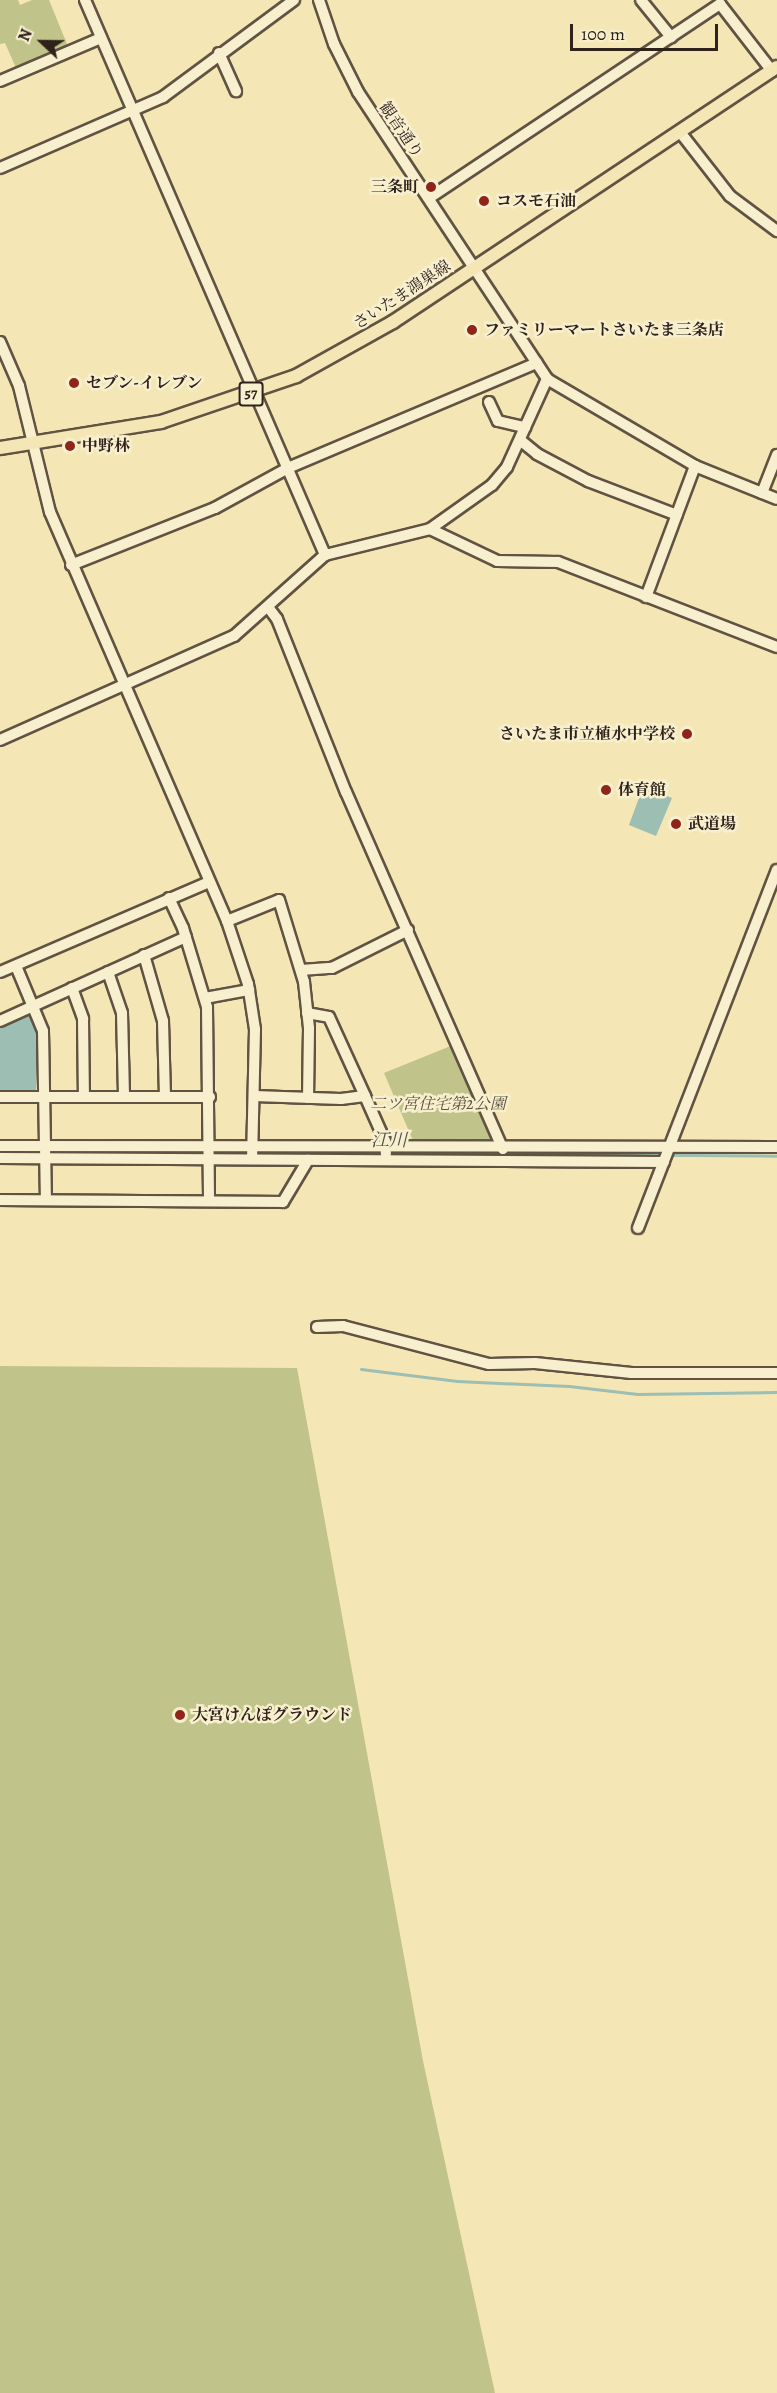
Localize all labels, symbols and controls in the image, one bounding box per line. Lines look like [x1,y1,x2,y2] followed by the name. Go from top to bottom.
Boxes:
[12,12,72,72] north arrow
[573,12,722,50] scale bar
[581,22,625,46] text: 100 m
[13,26,38,45] text: N
[375,98,427,162] street label: 観音通り
[371,177,419,197] place label: 三条町
[424,180,438,194] marker: 三条町
[496,191,576,211] place label: コスモ石油
[477,194,491,208] marker: コスモ石油
[350,256,454,334] street label: さいたま鴻巣線
[484,320,724,340] place label: ファミリーマートさいたま三条店
[465,323,479,337] marker: ファミリーマートさいたま三条店
[86,373,204,393] place label: セブン-イレブン
[67,376,81,390] marker: セブン-イレブン
[238,382,264,406] road number: 57
[82,436,130,456] place label: 中野林
[63,439,77,453] marker: 中野林
[499,724,675,744] place label: さいたま市立植水中学校
[680,727,694,741] marker: さいたま市立植水中学校
[618,780,666,800] place label: 体育館
[599,783,613,797] marker: 体育館
[688,814,736,834] place label: 武道場
[669,817,683,831] marker: 武道場
[370,1094,506,1114] park label: 二ツ宮住宅第2公園
[371,1129,407,1151] water label: 江川
[192,1705,352,1725] place label: 大宮けんぽグラウンド
[173,1708,187,1722] marker: 大宮けんぽグラウンド

